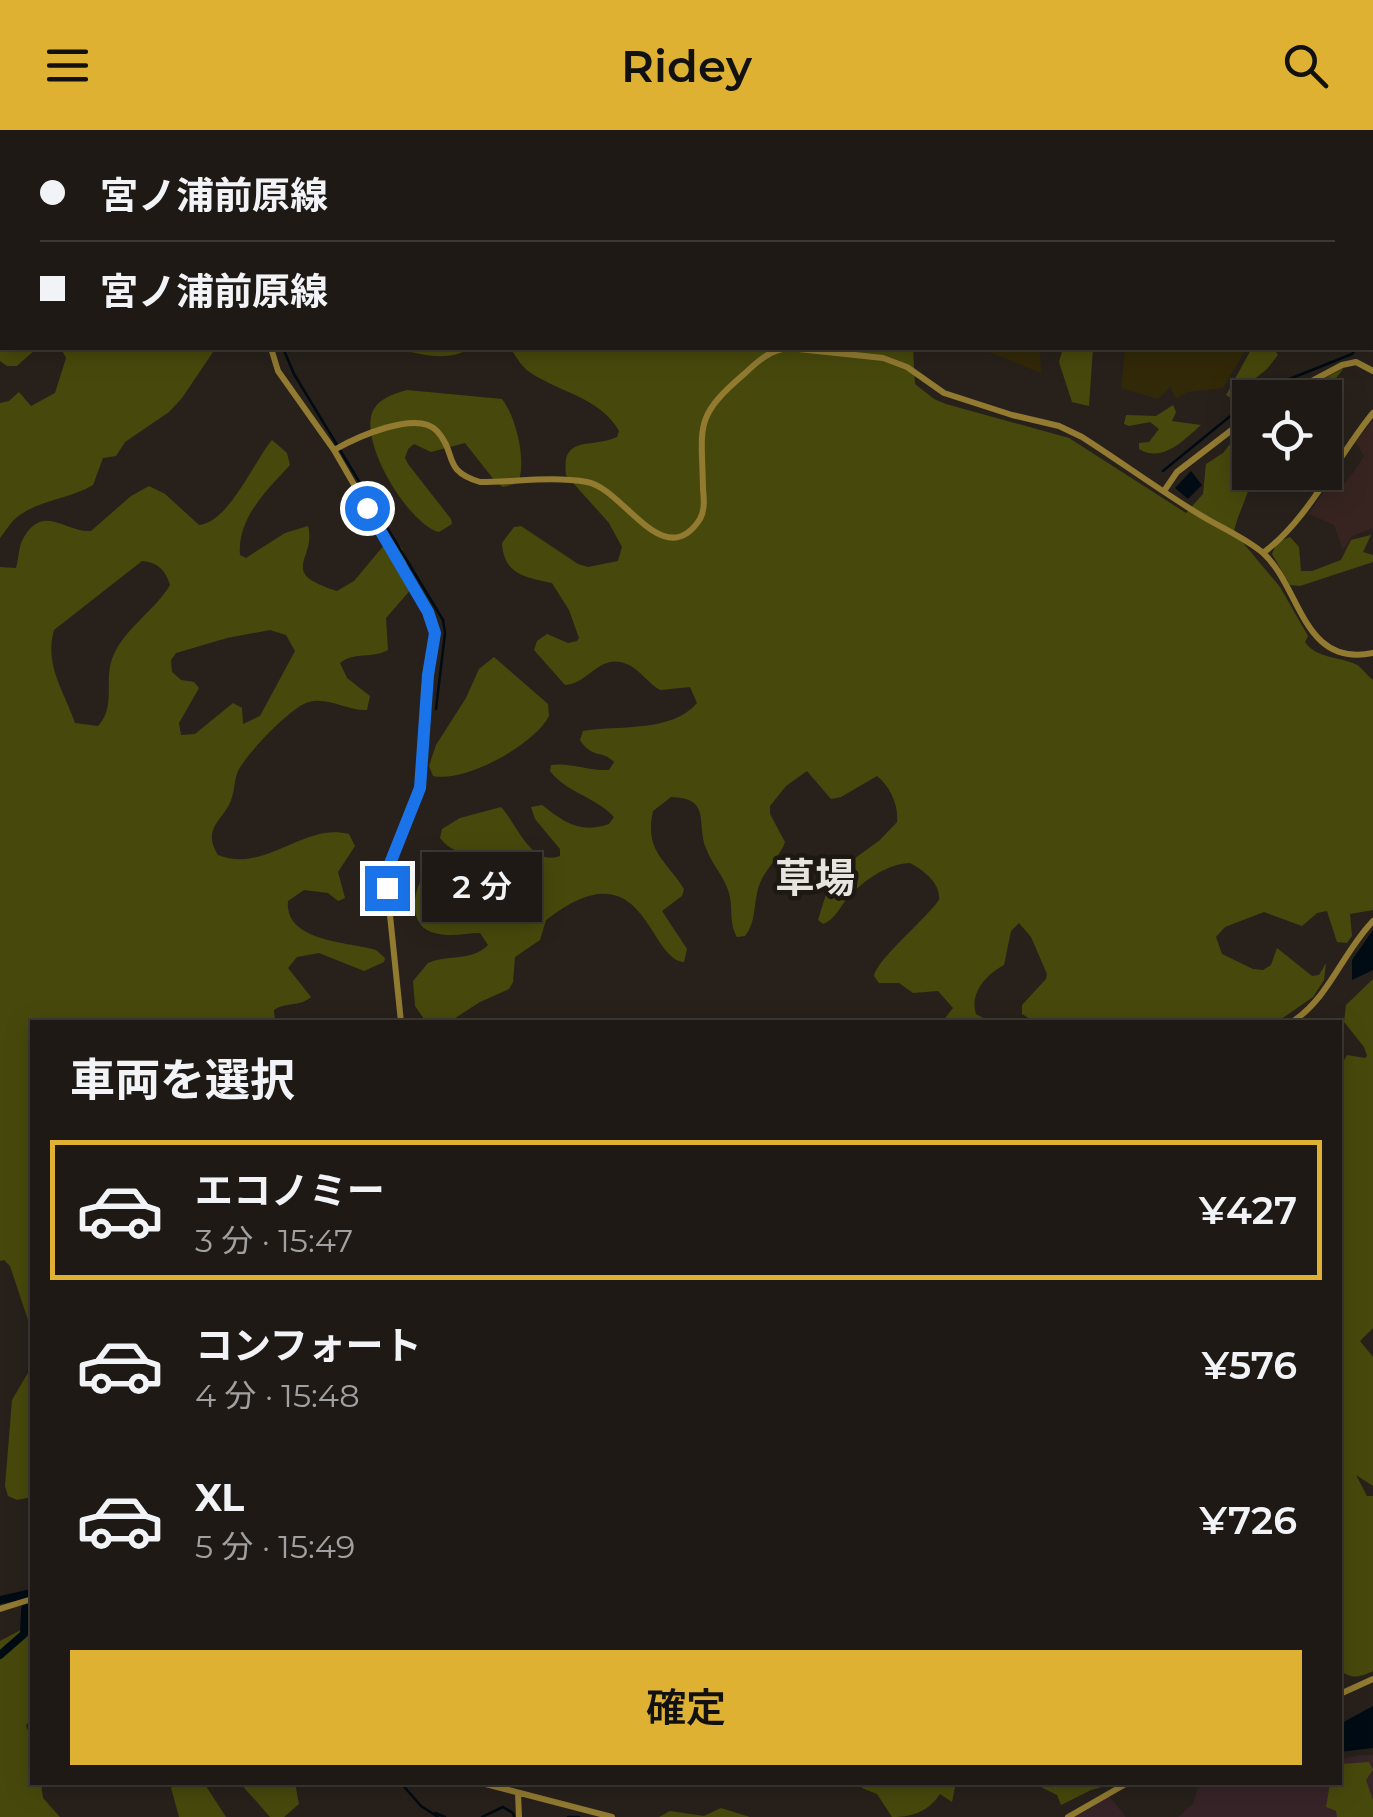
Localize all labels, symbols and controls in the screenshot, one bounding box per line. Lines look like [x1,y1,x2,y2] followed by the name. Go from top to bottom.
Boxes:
[40,38,95,93] icon: menu
[621,38,752,93] text: Ridey
[1278,38,1333,93] icon: search
[100,172,328,219] text: 宮ノ浦前原線
[100,268,328,315] text: 宮ノ浦前原線
[1232,380,1342,490] map controls
[1232,380,1342,490] button: locate
[345,486,390,531] route start
[422,853,542,923] callout: 2 分
[775,853,855,902] district label: 草場
[365,866,410,911] route end
[452,867,512,906] text: 2 分
[70,1052,295,1107] text: 車両を選択
[75,1165,165,1255] icon: car
[195,1167,385,1214] text: エコノミー
[1199,1187,1297,1234] text: ¥427
[195,1221,353,1260] text: 3 分 · 15:47
[75,1320,165,1410] icon: car
[195,1322,422,1369] text: コンフォート
[1202,1342,1297,1389] text: ¥576
[195,1376,360,1415] text: 4 分 · 15:48
[195,1474,244,1521] text: XL
[75,1475,165,1565] icon: car
[1200,1497,1297,1544] text: ¥726
[195,1527,355,1566] text: 5 分 · 15:49
[70,1650,1302,1765] button: 確定

